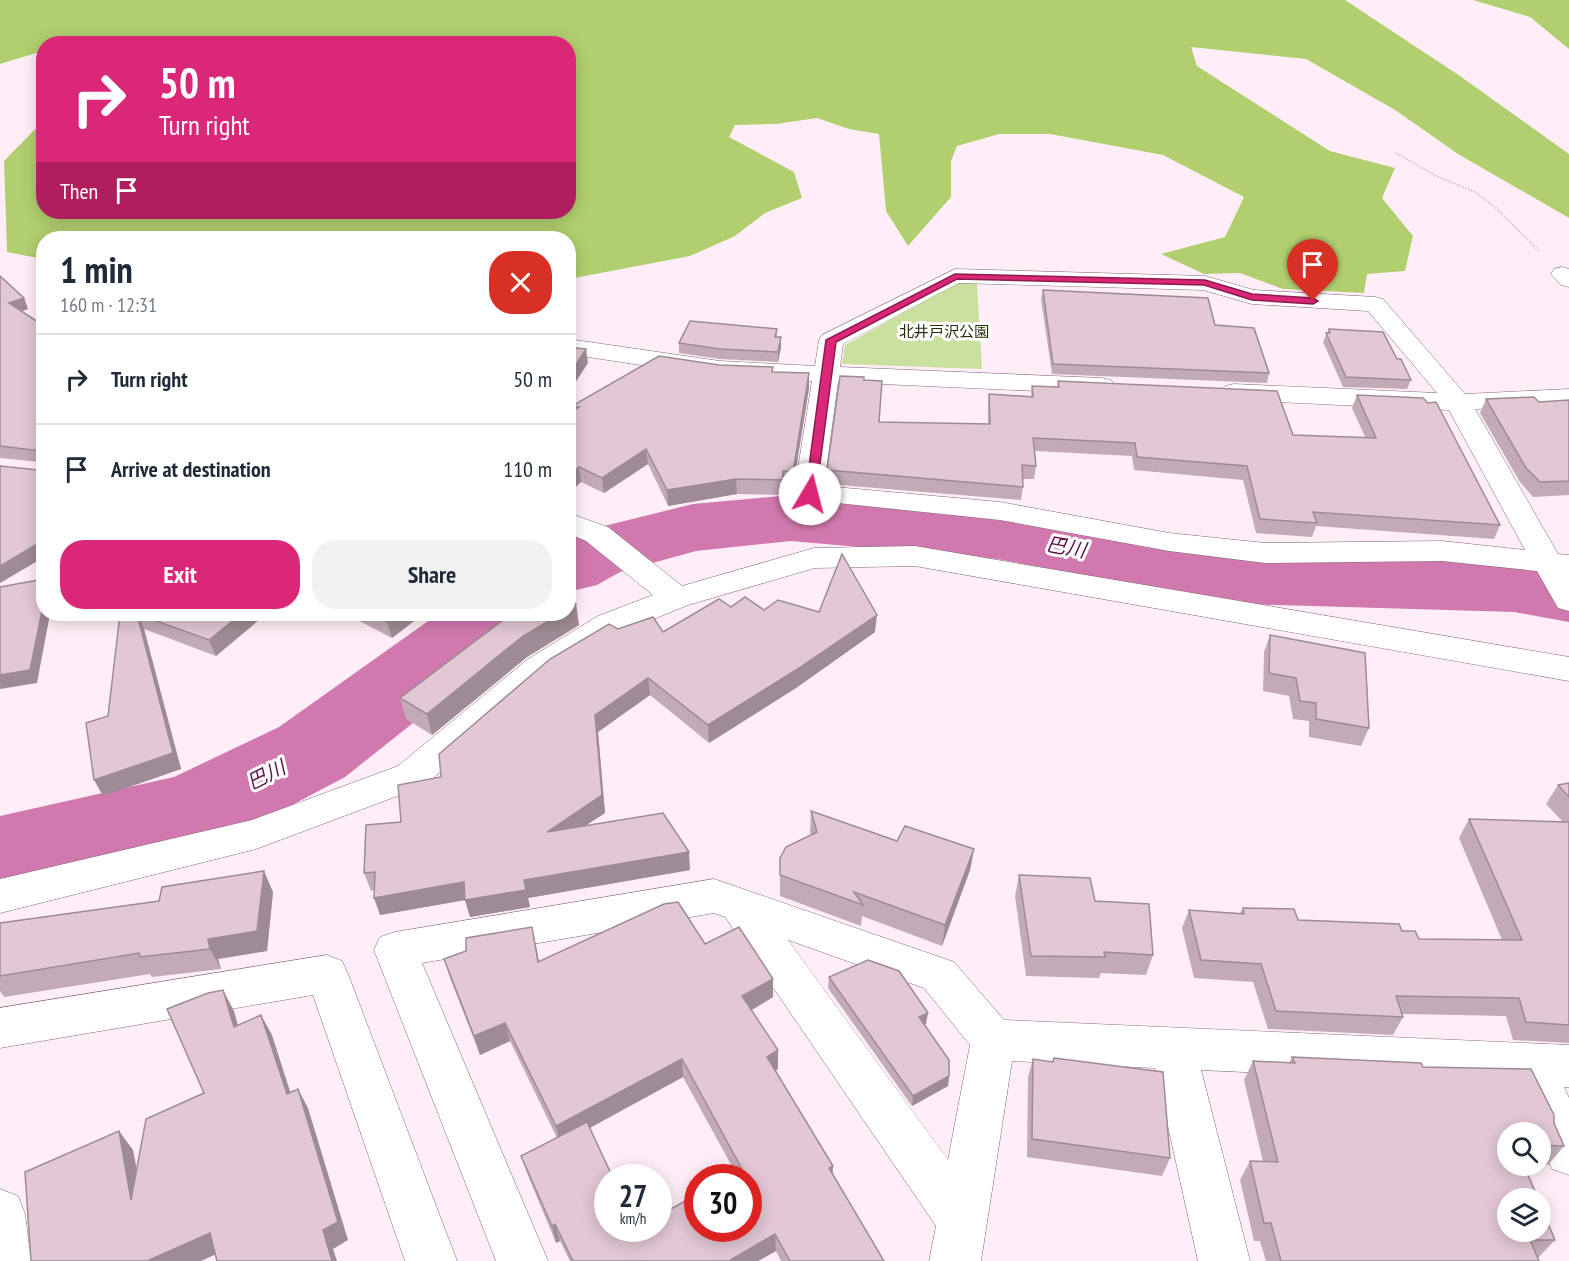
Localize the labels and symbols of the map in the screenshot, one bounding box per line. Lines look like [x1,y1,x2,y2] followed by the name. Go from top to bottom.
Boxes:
[1287,239,1338,301] pin
[899,322,989,341] park label: 北井戸沢公園
[778,462,842,526] position arrow
[1044,531,1090,564] water label: 巴川
[242,753,292,796] water label: 巴川
[684,1164,762,1242] speed limit sign: 30

